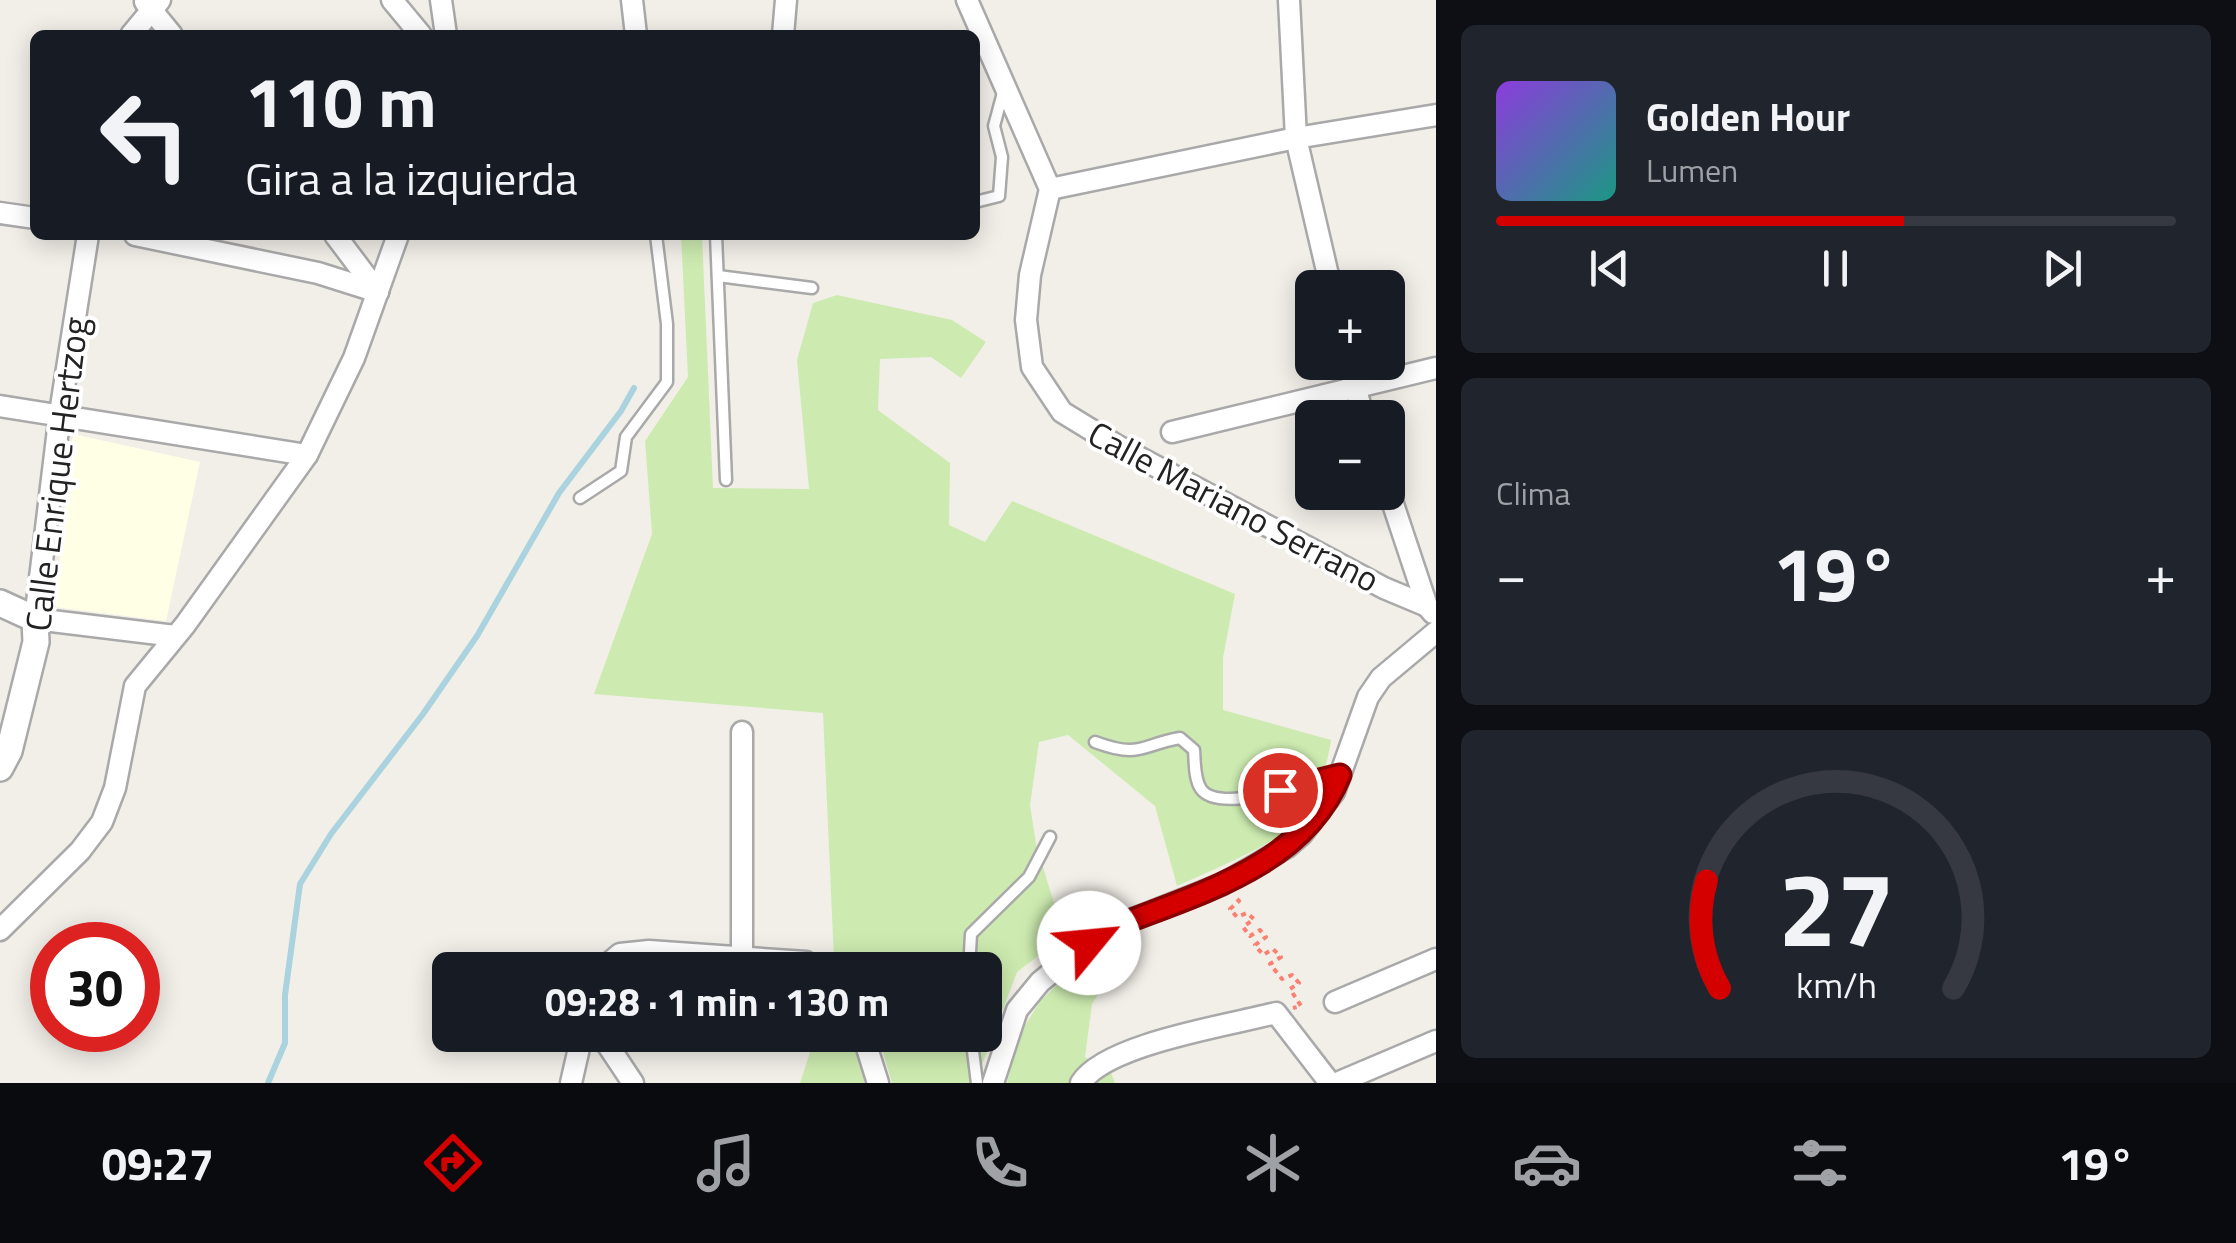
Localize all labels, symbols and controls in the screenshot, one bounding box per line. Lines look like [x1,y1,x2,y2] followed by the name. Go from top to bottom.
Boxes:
[245,48,437,154] text: 110 m
[80,70,210,200] icon: left
[1646,88,1850,146] text: Golden Hour
[245,144,578,212] text: Gira a la izquierda
[1646,146,1738,194] text: Lumen
[1582,241,1637,296] icon: previous
[1808,241,1863,296] icon: pause
[2035,241,2090,296] icon: next
[1295,270,1405,510] map controls
[1295,270,1405,380] button: +
[10,314,102,634] street label: Calle Enrique Hertzog
[1295,400,1405,510] button: −
[1079,406,1389,606] street label: Calle Mariano Serrano
[1496,469,1571,517] text: Clima
[1773,516,1899,630] text: 19°
[1496,532,1527,615] text: −
[2145,532,2176,615] text: +
[1238,748,1323,833] pin
[1253,763,1308,818] icon: arrive
[1778,828,1894,986] text: 27
[1037,891,1141,995] position arrow
[30,922,160,1052] speed limit sign: 30
[1796,957,1876,1012] text: km/h
[545,973,889,1031] text: 09:28 · 1 min · 130 m
[418,1128,488,1198] icon: directions
[691,1128,761,1198] icon: music
[965,1128,1035,1198] icon: phone
[1238,1128,1308,1198] icon: climate
[1512,1128,1582,1198] icon: car
[1785,1128,1855,1198] icon: filters
[102,1129,214,1197] text: 09:27
[2059,1129,2134,1197] text: 19°

